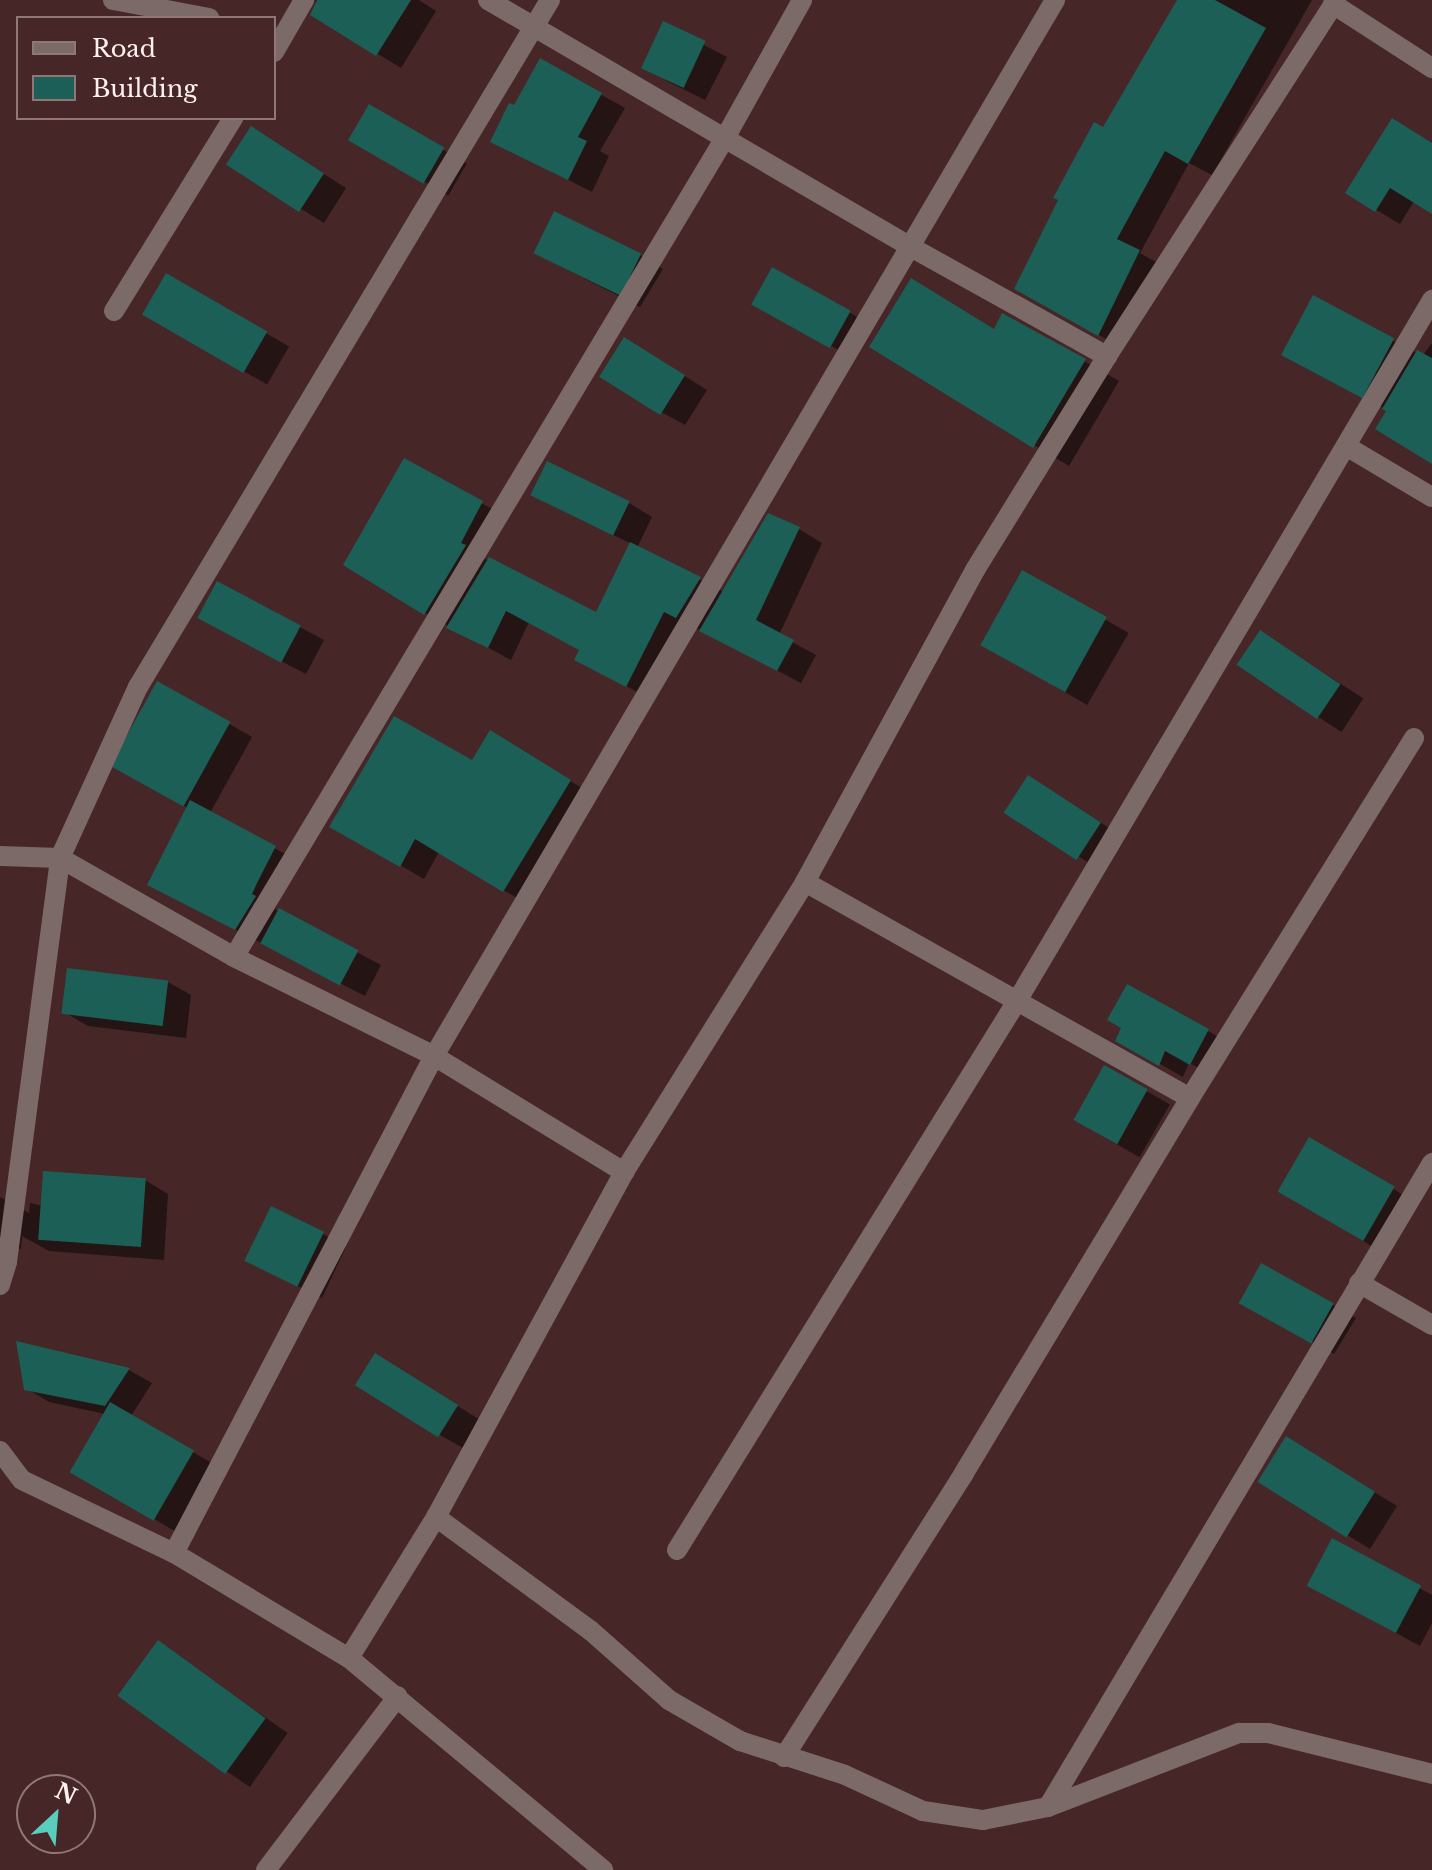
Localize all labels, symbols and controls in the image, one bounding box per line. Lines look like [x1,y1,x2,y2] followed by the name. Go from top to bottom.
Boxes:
[16,16,276,120] legend
[92,34,156,63] text: Road
[92,74,198,103] text: Building
[16,1774,96,1854] north arrow
[51,1777,81,1810] text: N

